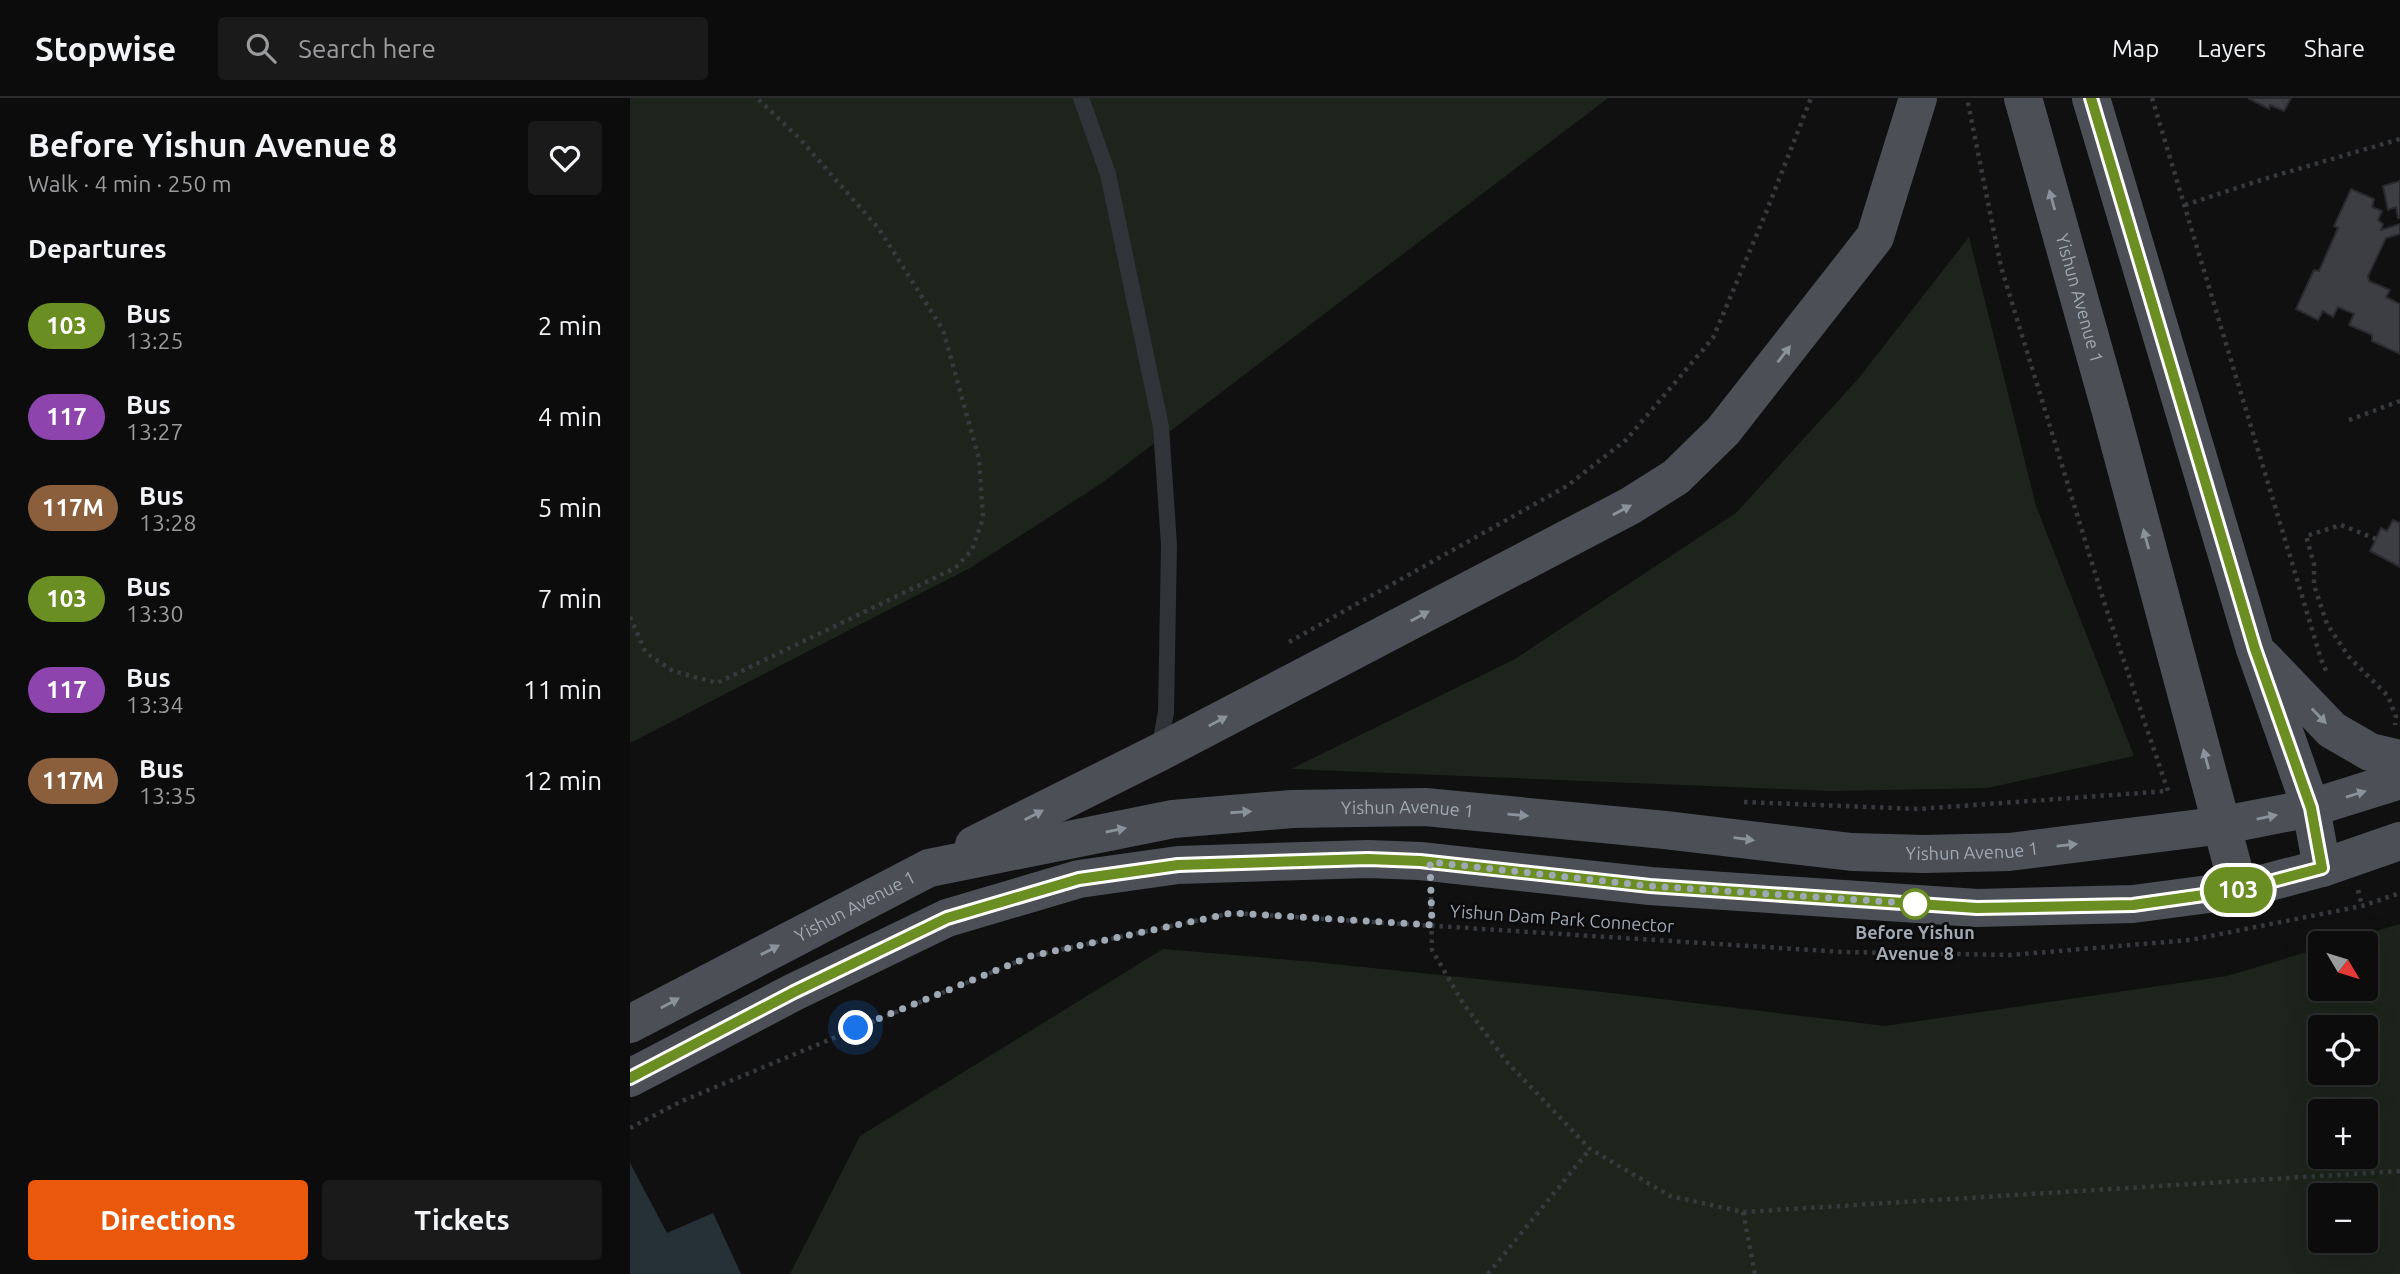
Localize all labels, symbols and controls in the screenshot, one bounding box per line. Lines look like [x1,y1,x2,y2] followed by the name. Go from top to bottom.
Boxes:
[218,17,708,80] search box
[242,29,280,67] icon: search
[35,30,176,67] text: Stopwise
[298,34,436,63] text: Search here
[2112,35,2159,62] text: Map
[2197,35,2266,62] text: Layers
[2304,35,2365,62] text: Share
[528,121,602,195] button: heart
[28,126,397,163] text: Before Yishun Avenue 8
[28,171,232,196] text: Walk · 4 min · 250 m
[2046,189,2057,211] one-way arrow
[2053,231,2108,365] street label: Yishun Avenue 1
[28,234,166,263] text: Departures
[126,299,171,328] text: Bus
[538,311,602,340] text: 2 min
[46,312,87,339] text: 103
[126,328,184,353] text: 13:25
[1776,346,1791,364] one-way arrow
[126,390,171,419] text: Bus
[538,402,602,431] text: 4 min
[46,403,87,430] text: 117
[126,419,184,444] text: 13:27
[139,481,184,510] text: Bus
[538,493,602,522] text: 5 min
[42,494,104,521] text: 117M
[1612,504,1631,516] one-way arrow
[139,510,197,535] text: 13:28
[2140,528,2151,550] one-way arrow
[126,572,171,601] text: Bus
[538,584,602,613] text: 7 min
[46,585,87,612] text: 103
[126,601,184,626] text: 13:30
[1410,610,1430,621] one-way arrow
[126,663,171,692] text: Bus
[523,675,602,704] text: 11 min
[46,676,87,703] text: 117
[126,692,184,717] text: 13:34
[2310,707,2326,724] one-way arrow
[1209,715,1228,727] one-way arrow
[2200,748,2211,770] one-way arrow
[139,754,184,783] text: Bus
[523,766,602,795] text: 12 min
[42,767,104,794] text: 117M
[139,783,197,808] text: 13:35
[2345,789,2366,799] one-way arrow
[1341,796,1475,821] street label: Yishun Avenue 1
[1231,806,1253,817] one-way arrow
[1024,810,1044,822] one-way arrow
[1507,810,1529,821] one-way arrow
[2256,811,2278,822] one-way arrow
[1105,824,1127,835] one-way arrow
[1733,834,1755,845] one-way arrow
[1905,837,2039,863] street label: Yishun Avenue 1
[2056,840,2078,851] one-way arrow
[791,866,918,945] street label: Yishun Avenue 1
[2198,867,2278,913] line badge: 103
[2218,876,2258,903] text: 103
[1900,889,1930,919] marker: Before Yishun Avenue 8
[1449,900,1675,936] street label: Yishun Dam Park Connector
[1855,922,1975,963] place label: Before Yishun Avenue 8
[2308,931,2378,1001] north arrow
[2308,931,2378,1253] map controls
[760,945,780,956] one-way arrow
[660,997,679,1009] one-way arrow
[838,1010,873,1045] your location
[2308,1015,2378,1085] button: locate
[2308,1099,2378,1169] button: +
[28,1180,308,1260] button: Directions
[322,1180,602,1260] button: Tickets
[2308,1183,2378,1253] button: −

